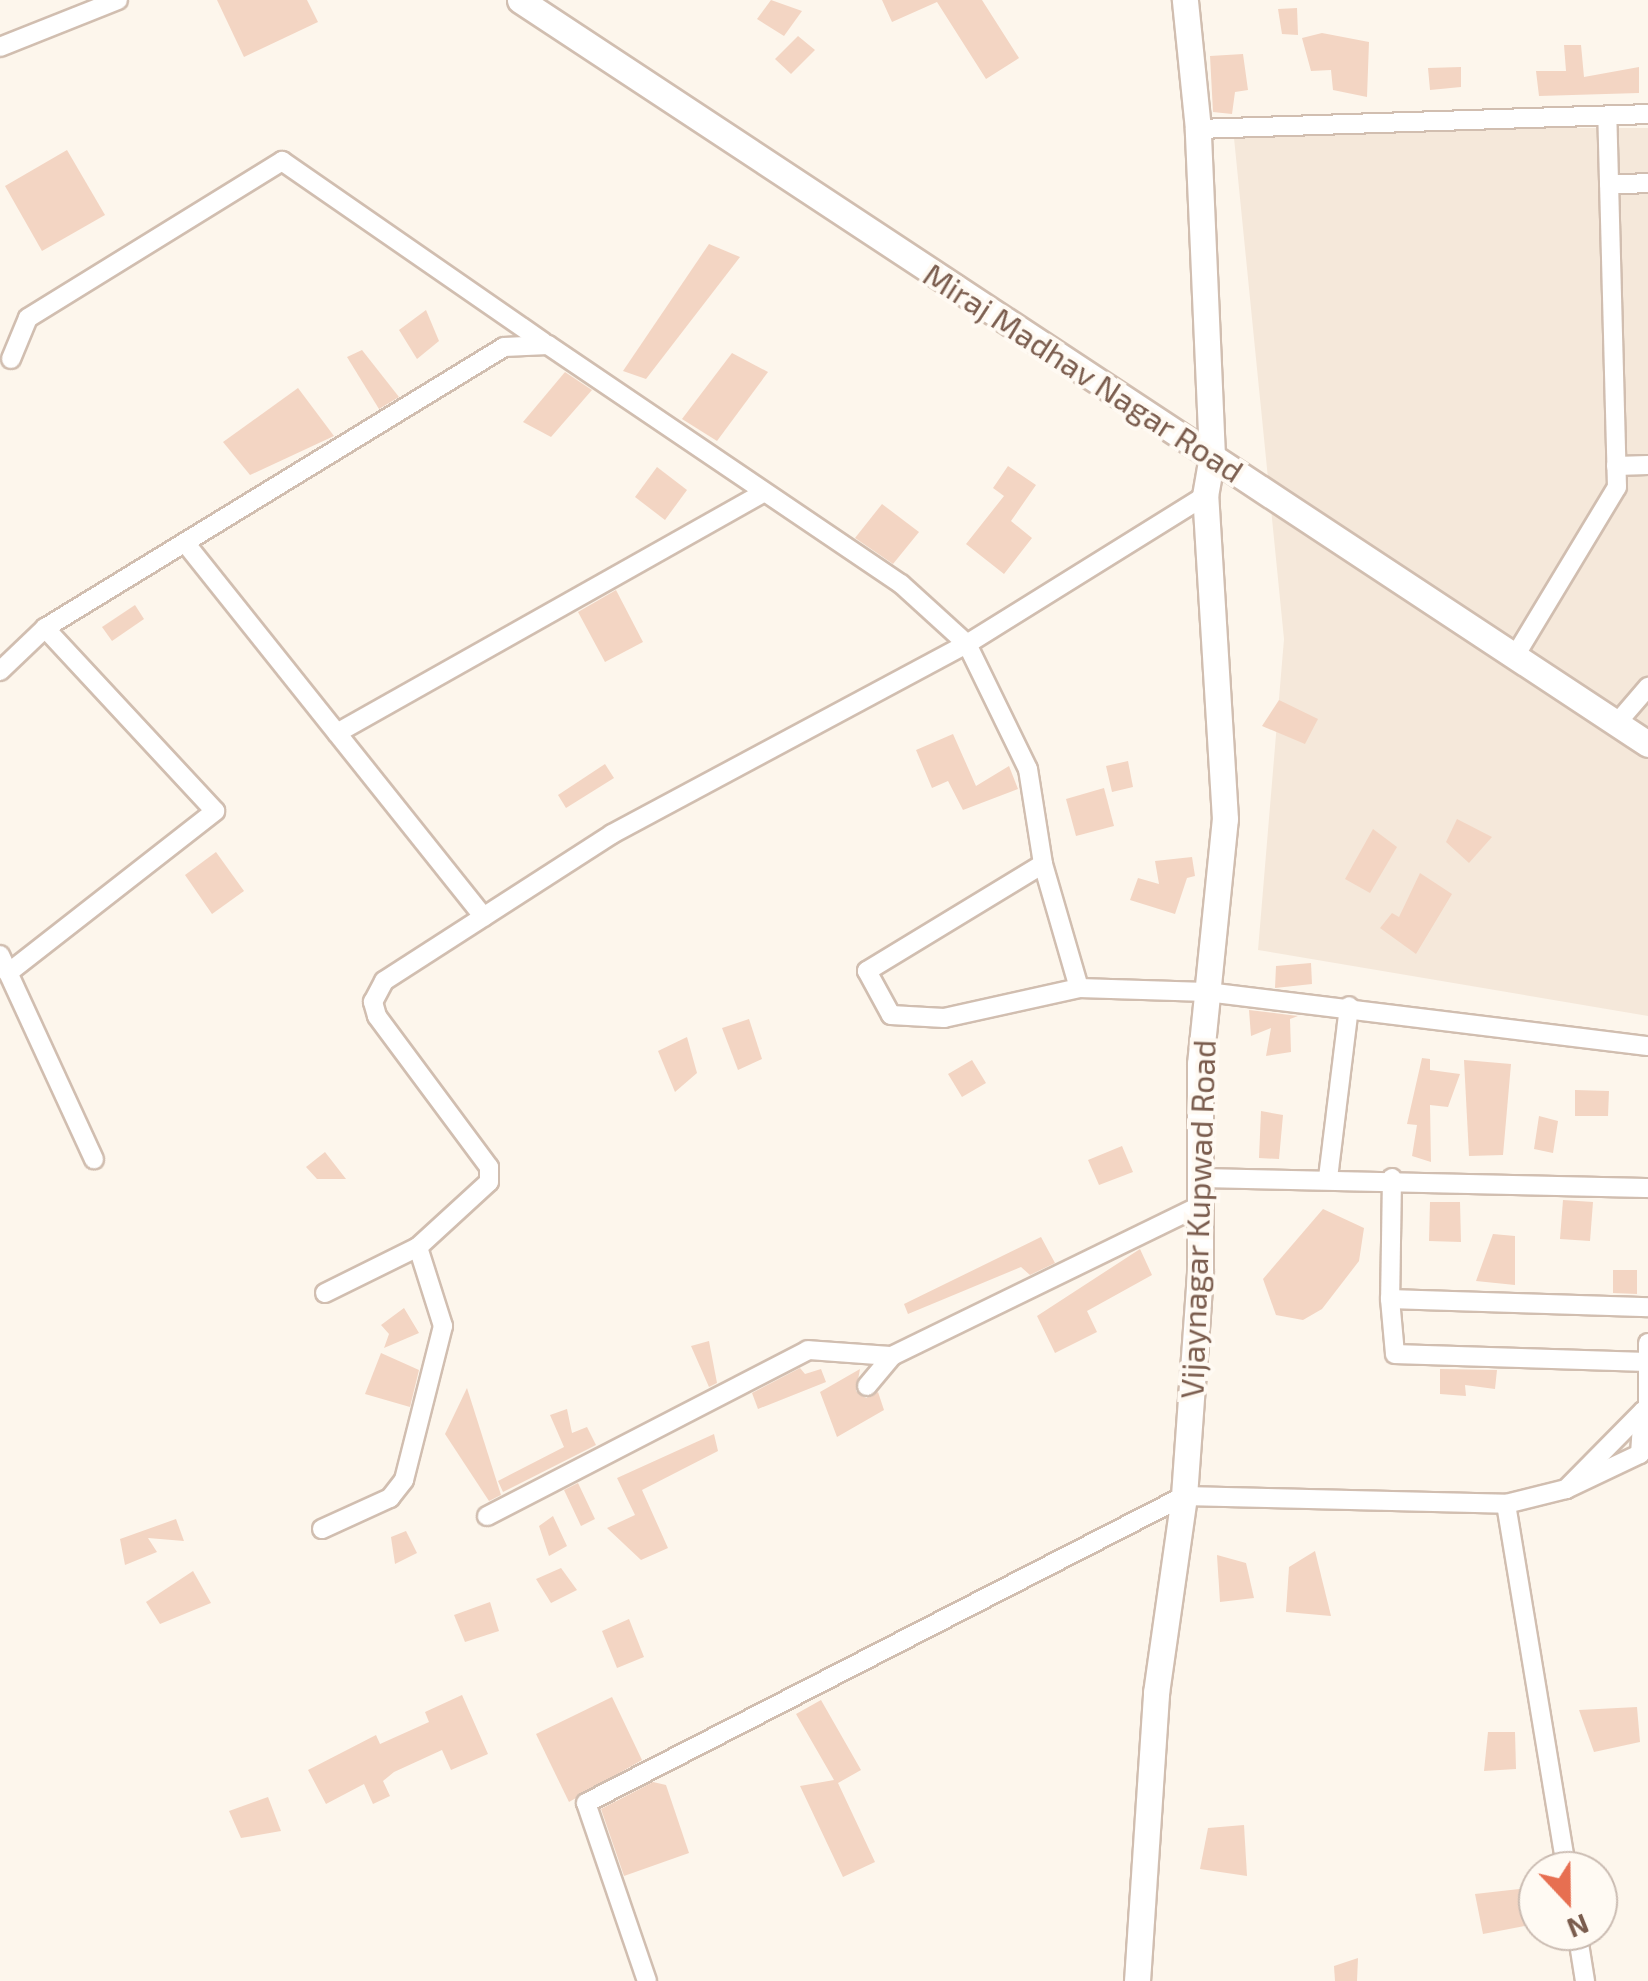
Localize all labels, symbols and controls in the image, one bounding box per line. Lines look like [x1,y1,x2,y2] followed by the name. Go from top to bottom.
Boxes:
[916,254,1252,490] street label: Miraj Madhav Nagar Road
[1172,1039,1222,1399] street label: Vijaynagar Kupwad Road
[1518,1851,1618,1951] north arrow
[1563,1907,1594,1947] text: N

